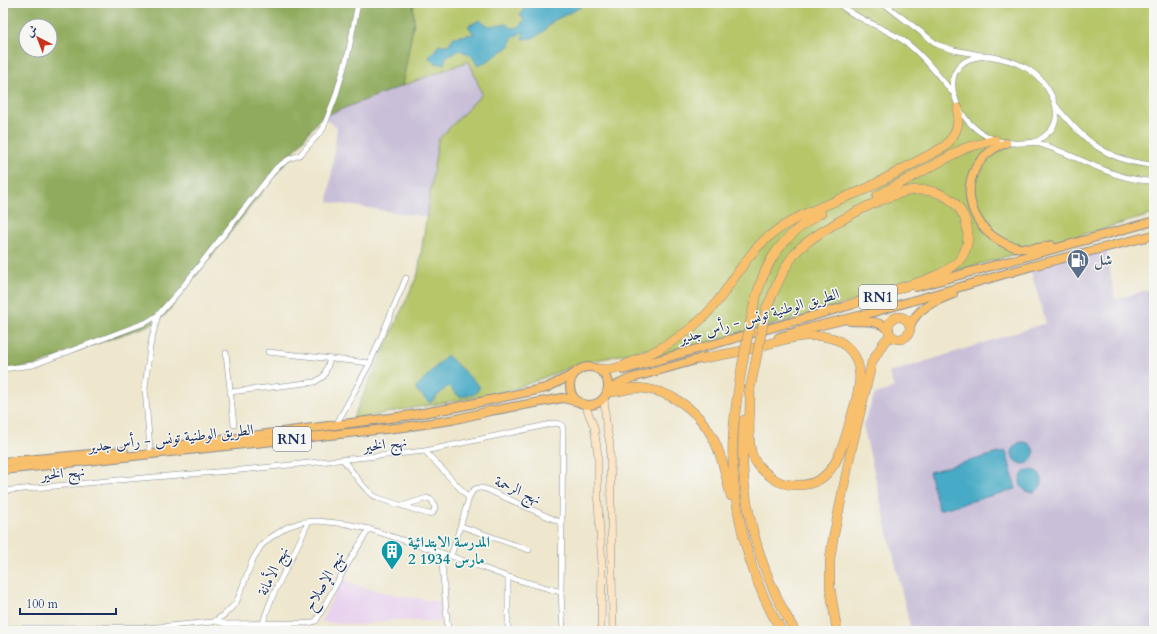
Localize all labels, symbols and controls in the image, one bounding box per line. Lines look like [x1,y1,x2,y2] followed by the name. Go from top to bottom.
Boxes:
[18,18,58,58] north arrow
[23,22,41,40] text: ش
[1065,247,1091,280] fuel station icon: شل
[1094,250,1112,271] place label: شل
[674,283,841,349] street label: الطريق الوطنية تونس - رأس جدير
[859,285,897,309] road number: RN1
[85,418,255,457] street label: الطريق الوطنية تونس - رأس جدير
[273,427,311,451] road number: RN1
[360,431,409,461] street label: نهج الخير
[38,461,86,489] street label: نهج الخير
[490,471,544,513] street label: نهج الرحمة
[408,532,490,569] place label: المدرسة الابتدائية 2 مارس 1934
[379,538,405,571] building icon: المدرسة الابتدائية 2 مارس 1934
[252,543,297,601] street label: نهج الأمانة
[299,548,352,616] street label: نهج الإصلاح
[20,590,116,616] scale bar
[26,596,59,612] text: 100 m

